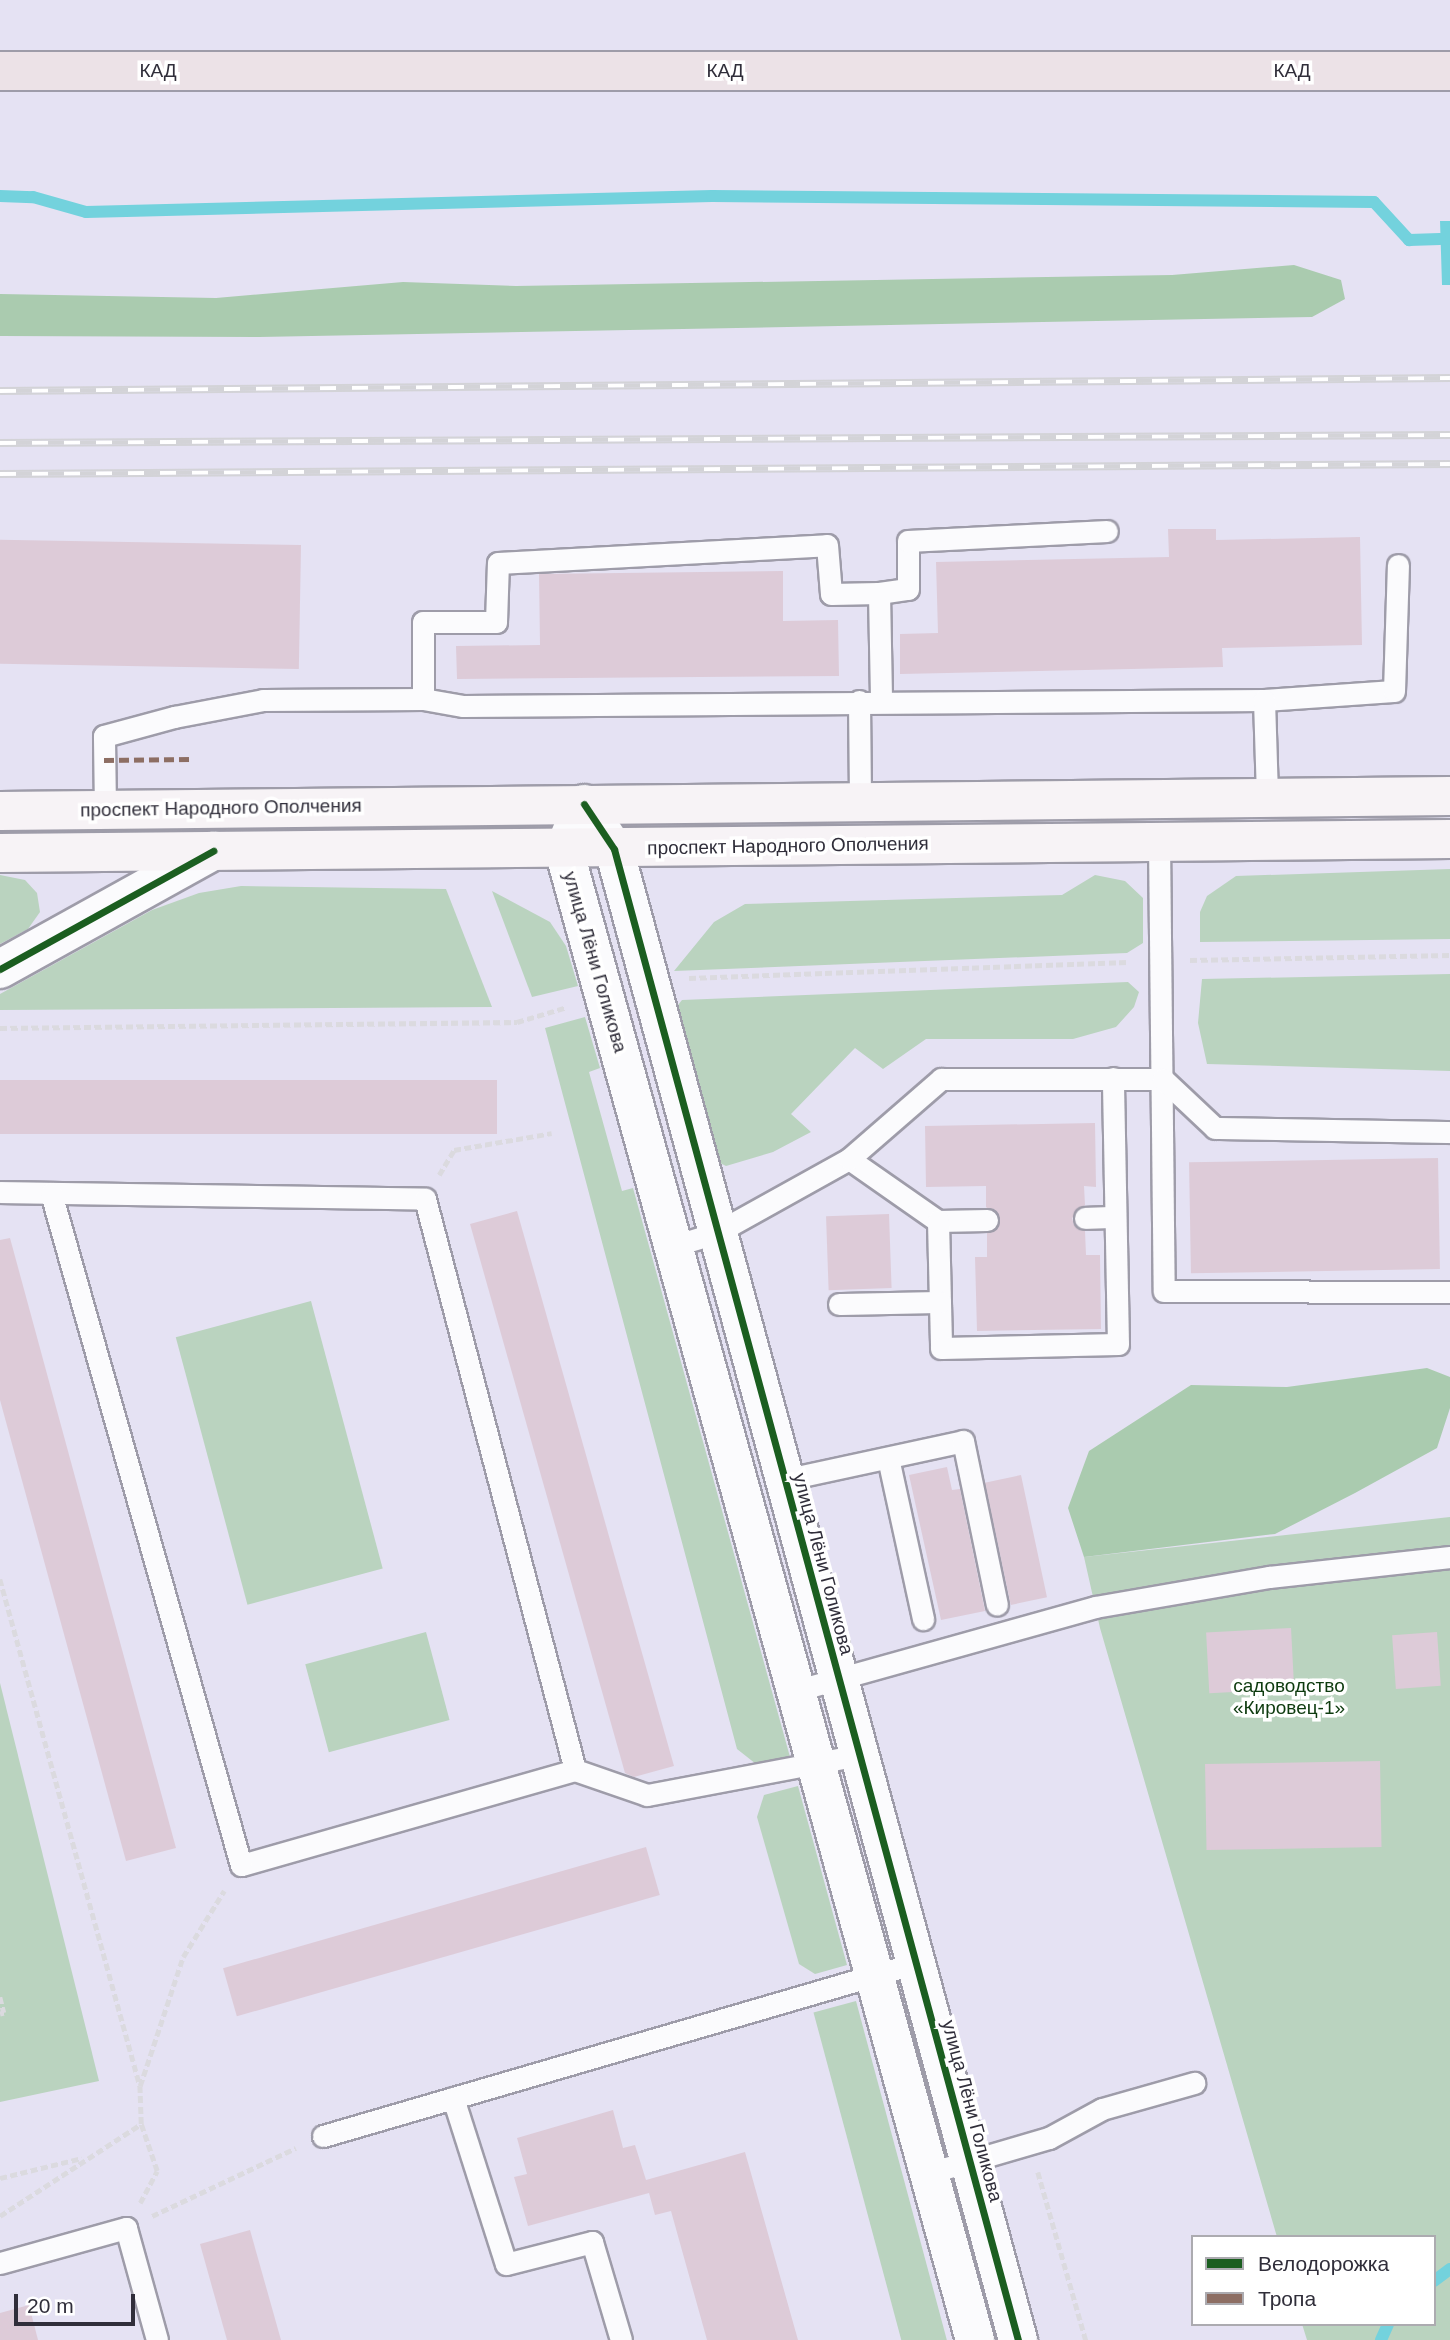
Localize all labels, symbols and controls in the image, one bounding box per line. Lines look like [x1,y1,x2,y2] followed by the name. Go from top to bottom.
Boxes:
[139,60,177,82] street label: КАД
[706,60,744,82] street label: КАД
[1273,60,1311,82] street label: КАД
[80,794,362,822] street label: проспект Народного Ополчения
[647,832,929,860] street label: проспект Народного Ополчения
[558,869,632,1055] street label: улица Лёни Голикова
[788,1471,858,1657] street label: улица Лёни Голикова
[1233,1675,1345,1719] park label: садоводство «Кировец-1»
[937,2018,1007,2204] street label: улица Лёни Голикова
[1191,2235,1436,2326] legend
[1258,2252,1389,2275] text: Велодорожка
[18,2280,138,2324] scale bar
[1258,2287,1316,2310] text: Тропа
[27,2294,74,2317] text: 20 m

